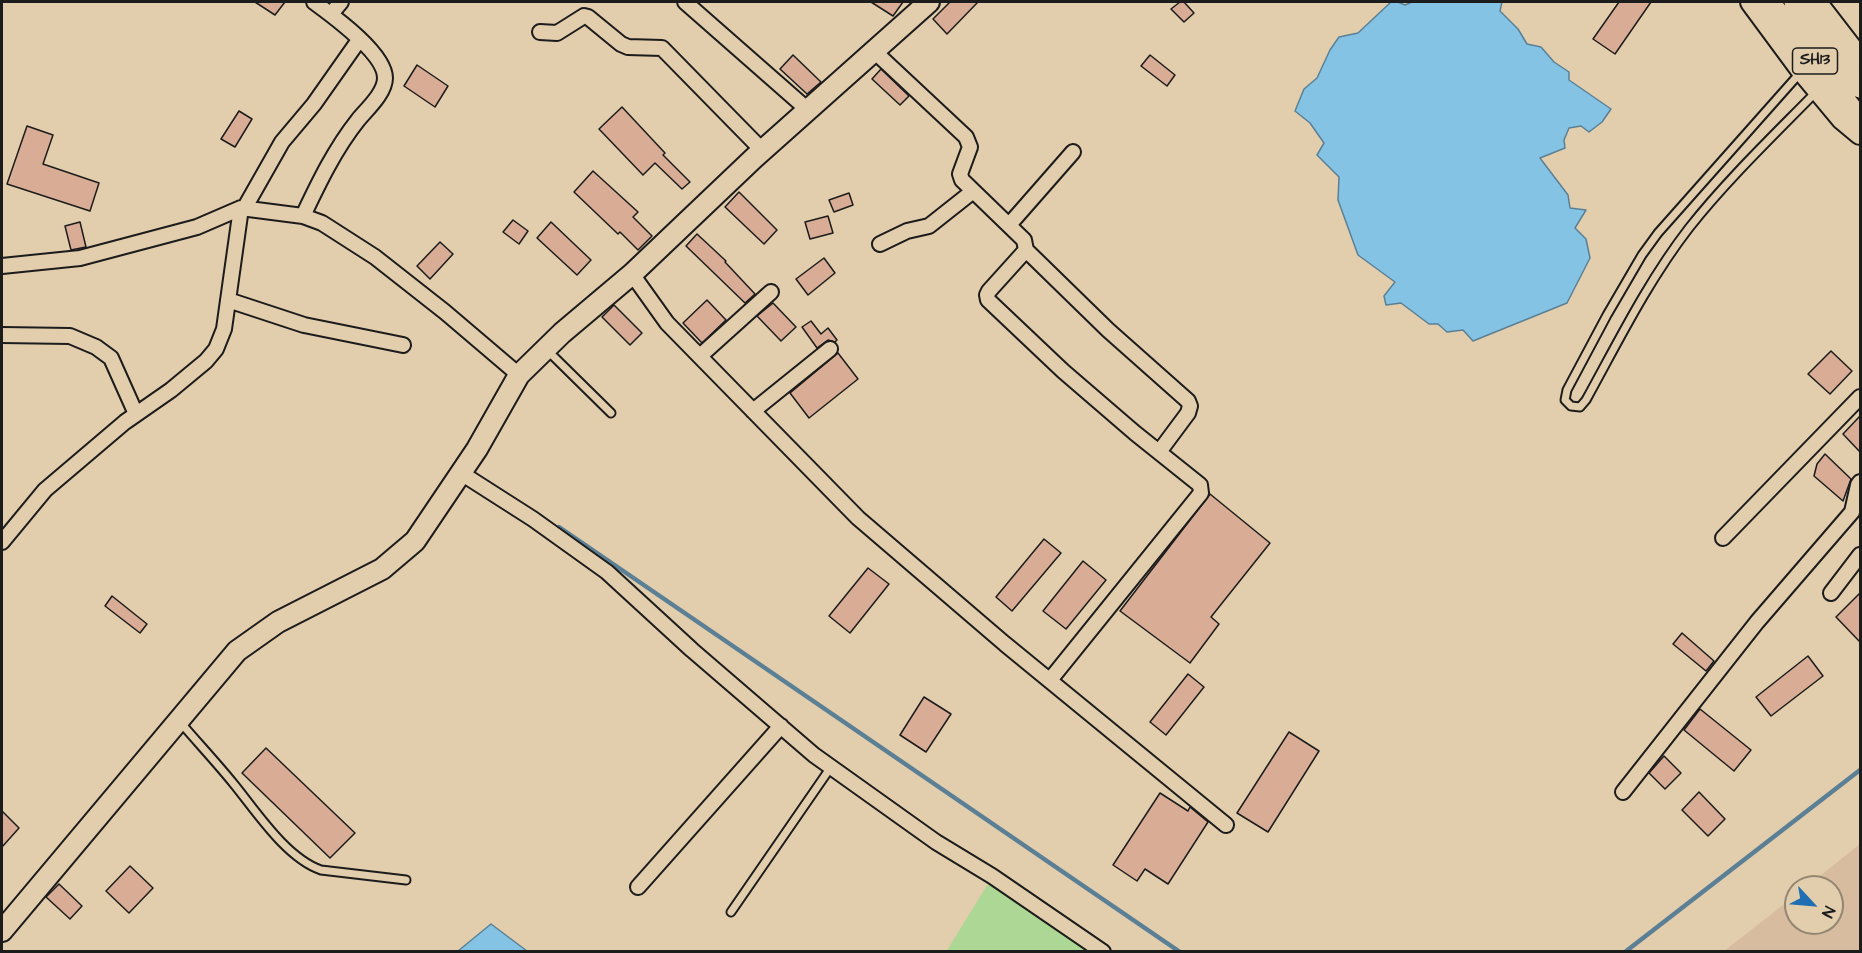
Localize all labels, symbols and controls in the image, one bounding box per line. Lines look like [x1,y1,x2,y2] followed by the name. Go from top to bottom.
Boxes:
[1792,48,1838,74] road number: SH13
[1784,875,1844,935] north arrow
[1816,903,1840,921] text: N

